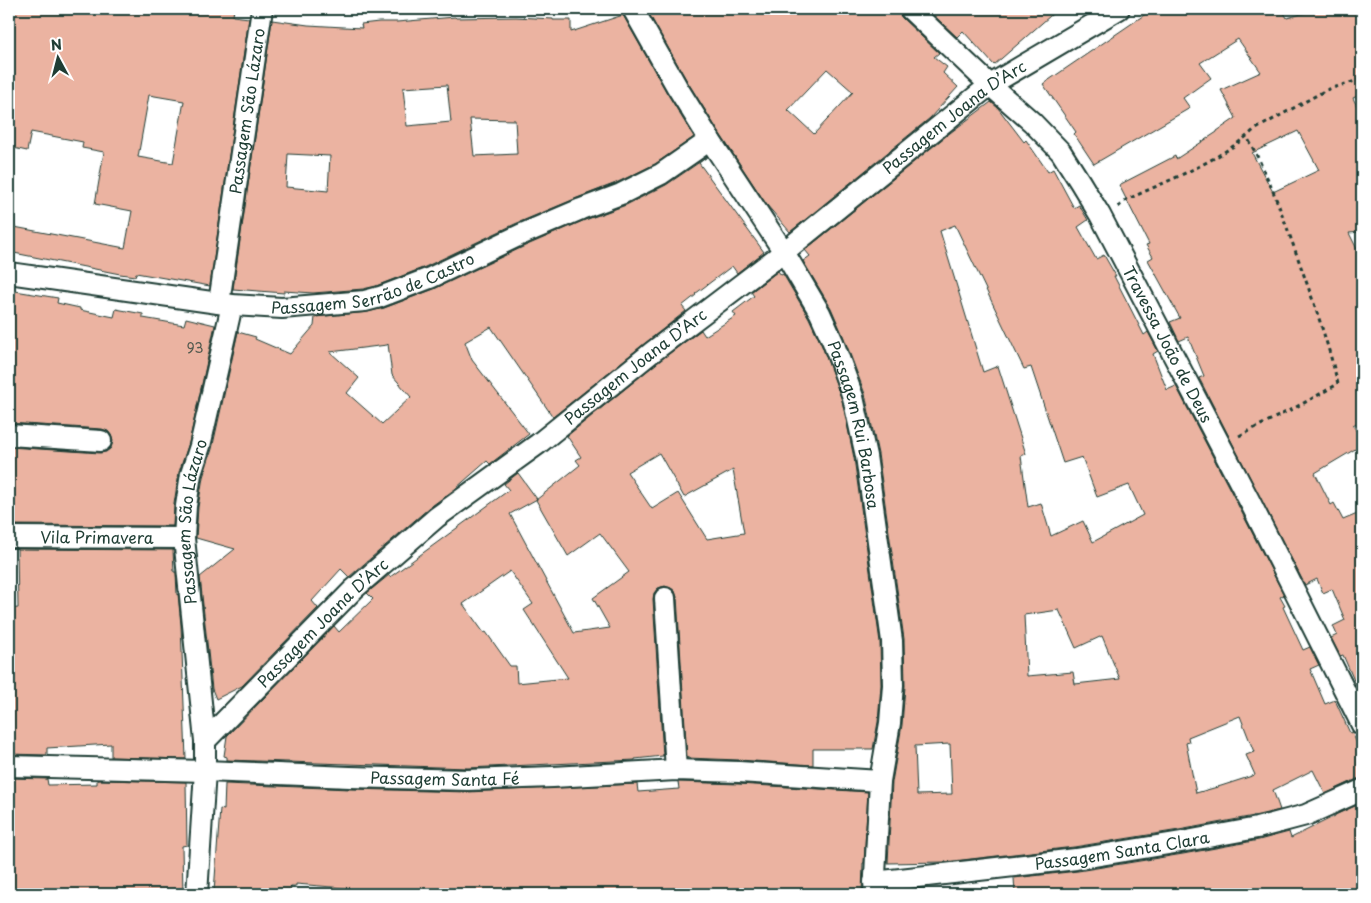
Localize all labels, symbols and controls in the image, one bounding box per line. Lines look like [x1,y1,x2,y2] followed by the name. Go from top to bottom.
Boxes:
[222,26,270,195] street label: Passagem São Lázaro
[32,32,82,82] north arrow
[50,34,63,56] text: N
[876,54,1030,179] street label: Passagem Joana D’Arc
[270,246,478,319] street label: Passagem Serrão de Castro
[1117,261,1219,426] street label: Travessa João de Deus
[558,302,711,430] street label: Passagem Joana D’Arc
[186,337,204,358] house number: 93
[823,337,886,511] street label: Passagem Rui Barbosa
[171,436,212,606] street label: Passagem São Lázaro
[40,524,154,549] street label: Vila Primavera
[251,552,393,692] street label: Passagem Joana D’Arc
[370,765,520,791] street label: Passagem Santa Fé
[1033,824,1211,875] street label: Passagem Santa Clara

